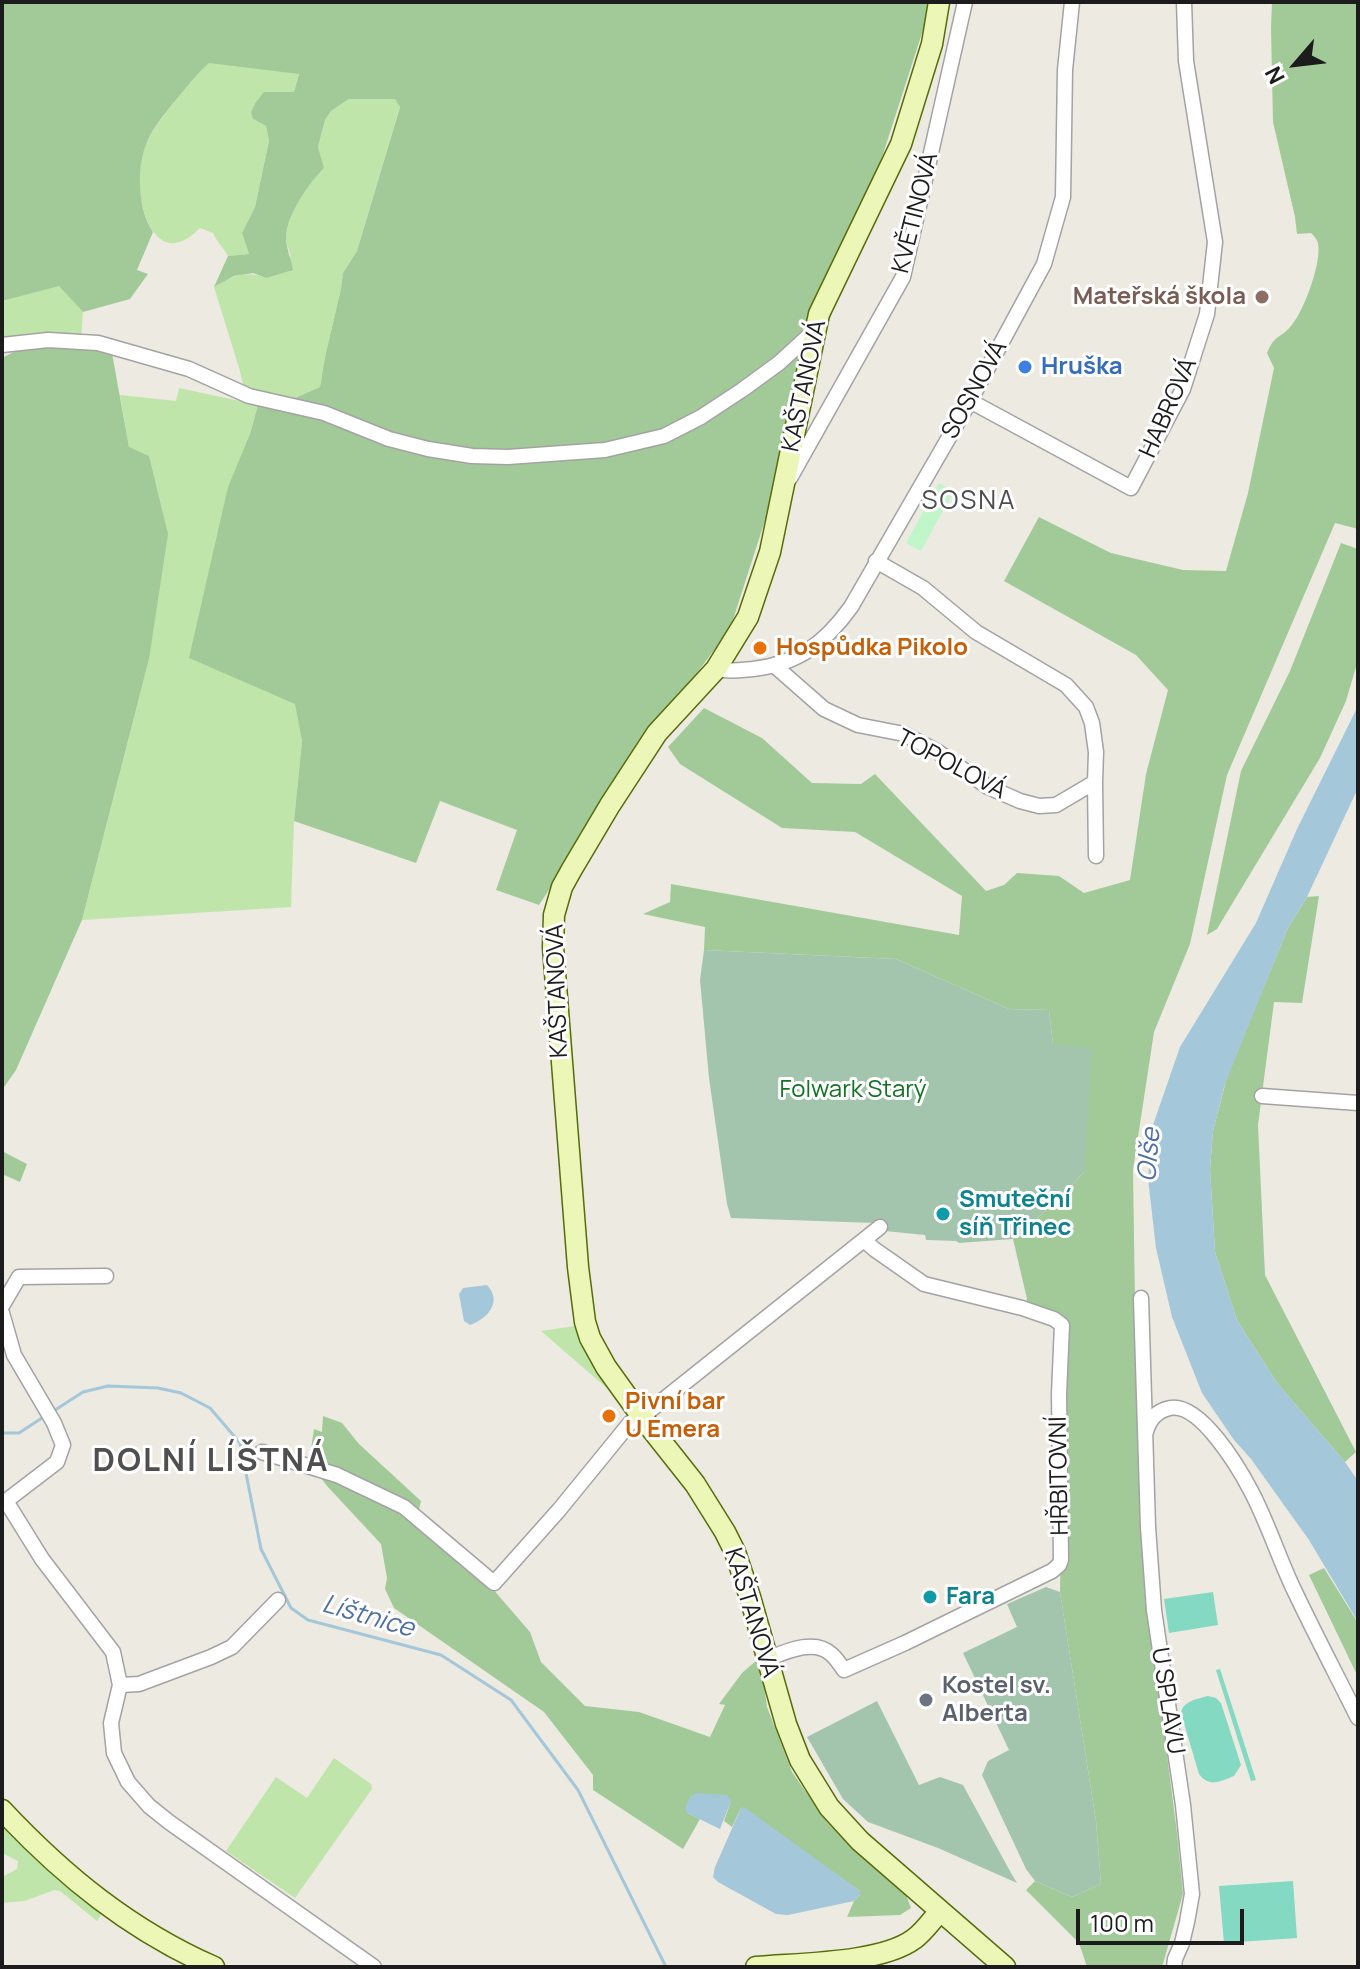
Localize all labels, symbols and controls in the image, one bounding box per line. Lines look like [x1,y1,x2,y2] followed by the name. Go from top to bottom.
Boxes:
[1256,24,1336,104] north arrow
[1258,61,1292,89] text: N
[887,150,945,276] street label: KVĚTINOVÁ
[1073,283,1246,311] place label: Mateřská škola
[1253,288,1271,306] marker: Mateřská škola
[777,318,833,454] street label: KAŠTANOVÁ
[936,336,1014,444] street label: SOSNOVÁ
[1041,353,1123,381] place label: Hruška
[1134,354,1204,462] street label: HABROVÁ
[1016,358,1034,376] marker: Hruška
[921,486,1017,518] district label: SOSNA
[776,634,968,662] place label: Hospůdka Pikolo
[751,639,769,657] marker: Hospůdka Pikolo
[891,724,1011,806] street label: TOPOLOVÁ
[541,924,575,1058] street label: KAŠTANOVÁ
[780,1076,926,1104] park label: Folwark Starý
[1132,1127,1168,1183] water label: Olše
[959,1186,1071,1242] place label: Smuteční síň Třinec
[934,1205,952,1223] marker: Smuteční síň Třinec
[625,1388,725,1444] place label: Pivní bar U Emera
[600,1407,618,1425] marker: Pivní bar U Emera
[1045,1416,1075,1536] street label: HŘBITOVNÍ
[93,1443,329,1481] district label: DOLNÍ LÍŠTNÁ
[718,1545,784,1681] street label: KAŠTANOVÁ
[946,1583,995,1611] place label: Fara
[921,1588,939,1606] marker: Fara
[318,1589,418,1645] water label: Líštnice
[1144,1645,1190,1757] street label: U SPLAVU
[942,1672,1051,1728] place label: Kostel sv. Alberta
[917,1691,935,1709] marker: Kostel sv. Alberta
[1080,1893,1248,1943] scale bar
[1090,1906,1154,1939] text: 100 m

